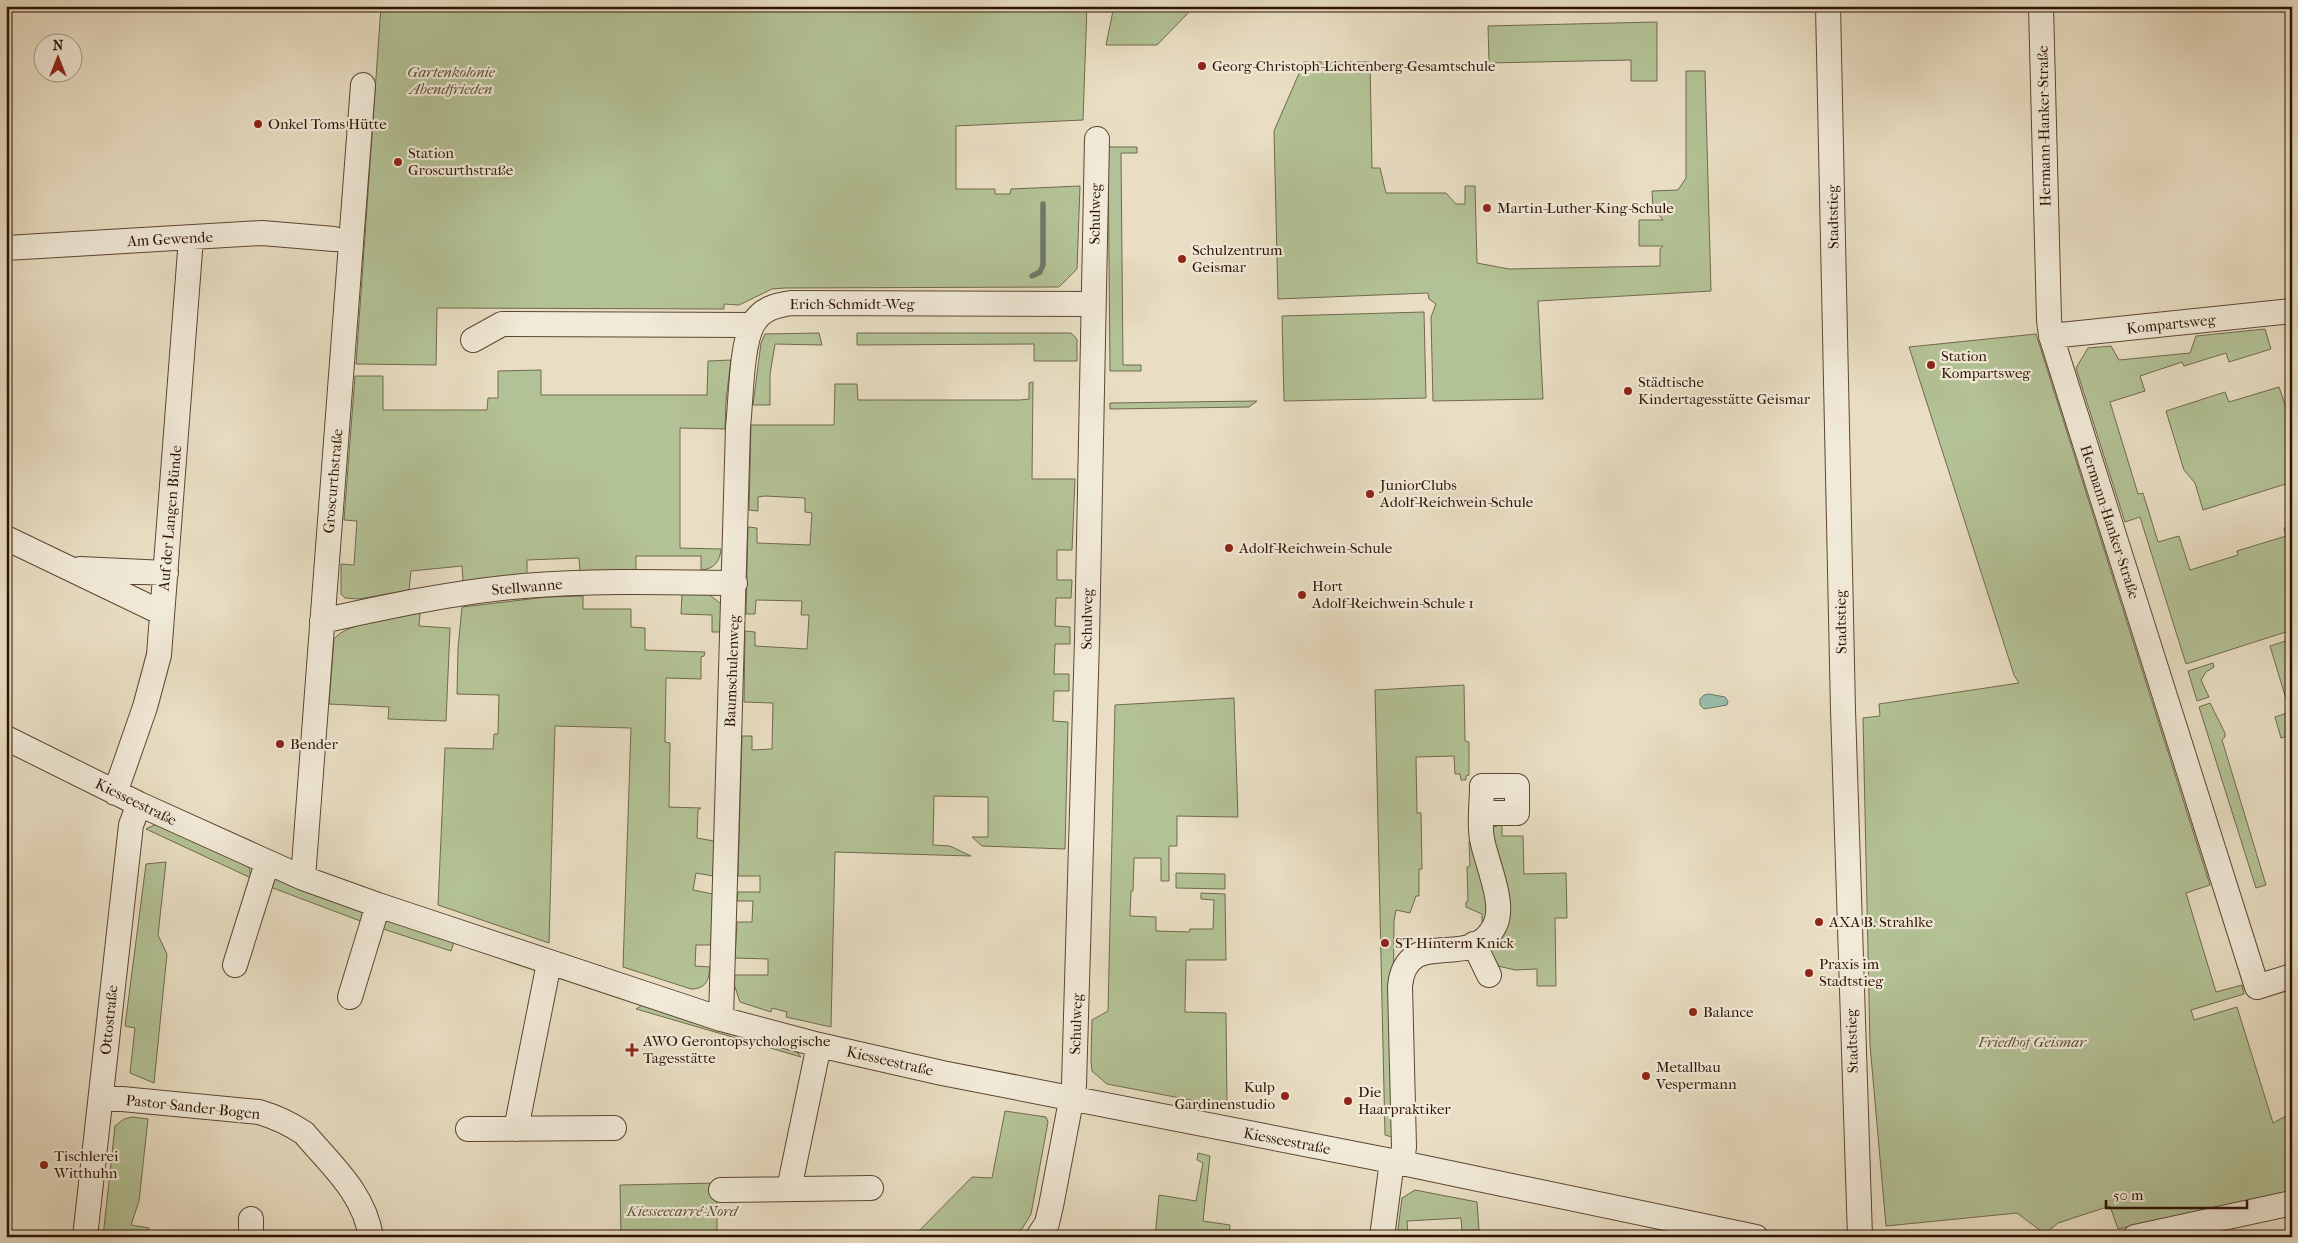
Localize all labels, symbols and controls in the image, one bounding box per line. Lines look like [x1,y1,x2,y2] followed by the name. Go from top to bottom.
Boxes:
[32,32,82,82] north arrow
[53,37,64,54] text: N
[2034,45,2054,207] street label: Hermann-Hanker-Straße
[1212,57,1496,75] place label: Georg-Christoph-Lichtenberg-Gesamtschule
[1196,60,1208,72] marker: Georg-Christoph-Lichtenberg-Gesamtschule
[407,63,496,98] park label: Gartenkolonie Abendfrieden
[268,115,387,133] place label: Onkel Toms Hütte
[252,118,264,130] marker: Onkel Toms Hütte
[408,144,514,179] place label: Station Groscurthstraße
[392,156,404,168] marker: Station Groscurthstraße
[1085,182,1105,245] street label: Schulweg
[1823,184,1843,249] street label: Stadtstieg
[1497,199,1674,217] place label: Martin-Luther-King-Schule
[1481,202,1493,214] marker: Martin-Luther-King-Schule
[126,228,214,250] street label: Am Gewende
[1192,241,1283,276] place label: Schulzentrum Geismar
[1176,253,1188,265] marker: Schulzentrum Geismar
[790,295,915,313] street label: Erich-Schmidt-Weg
[2126,310,2217,338] street label: Kompartsweg
[1941,347,2031,382] place label: Station Kompartsweg
[1925,359,1937,371] marker: Station Kompartsweg
[1638,373,1811,408] place label: Städtische Kindertagesstätte Geismar
[1622,385,1634,397] marker: Städtische Kindertagesstätte Geismar
[319,427,347,534] street label: Groscurthstraße
[2077,443,2144,602] street label: Hermann-Hanker-Straße
[155,444,185,592] street label: Auf der Langen Bünde
[1379,476,1534,511] place label: JuniorClubs Adolf-Reichwein-Schule
[1364,488,1376,500] marker: JuniorClubs Adolf-Reichwein-Schule
[1238,539,1393,557] place label: Adolf-Reichwein-Schule
[1223,542,1235,554] marker: Adolf-Reichwein-Schule
[491,575,564,599] street label: Stellwanne
[1311,577,1474,612] place label: Hort Adolf-Reichwein-Schule 1
[1077,587,1097,650] street label: Schulweg
[1296,589,1308,601] marker: Hort Adolf-Reichwein-Schule 1
[1831,589,1851,654] street label: Stadtstieg
[721,613,743,728] street label: Baumschulenweg
[290,735,338,753] place label: Bender
[274,738,286,750] marker: Bender
[92,775,180,830] street label: Kiesseestraße
[1828,913,1934,931] place label: AXA B. Strahlke
[1813,916,1825,928] marker: AXA B. Strahlke
[1395,934,1514,952] place label: ST Hinterm Knick
[1379,937,1391,949] marker: ST Hinterm Knick
[1819,955,1884,990] place label: Praxis im Stadtstieg
[1803,967,1815,979] marker: Praxis im Stadtstieg
[96,984,122,1056] street label: Ottostraße
[1066,992,1086,1055] street label: Schulweg
[1703,1003,1754,1021] place label: Balance
[1687,1006,1699,1018] marker: Balance
[1842,1008,1862,1073] street label: Stadtstieg
[642,1032,831,1067] place label: AWO Gerontopsychologische Tagesstätte
[1977,1033,2087,1051] park label: Friedhof Geismar
[845,1042,936,1080] street label: Kiesseestraße
[625,1043,639,1057] marker: AWO Gerontopsychologische Tagesstätte
[1655,1058,1737,1093] place label: Metallbau Vespermann
[1640,1070,1652,1082] marker: Metallbau Vespermann
[1174,1078,1275,1113] place label: Kulp Gardinenstudio
[1358,1083,1451,1118] place label: Die Haarpraktiker
[1279,1090,1291,1102] marker: Kulp Gardinenstudio
[125,1091,261,1123] street label: Pastor-Sander-Bogen
[1342,1095,1354,1107] marker: Die Haarpraktiker
[1242,1124,1333,1158] street label: Kiesseestraße
[53,1147,119,1182] place label: Tischlerei Witthuhn
[38,1159,50,1171] marker: Tischlerei Witthuhn
[2106,1178,2247,1210] scale bar
[2113,1186,2144,1204] text: 50 m
[626,1202,740,1220] park label: Kiesseecarré-Nord

